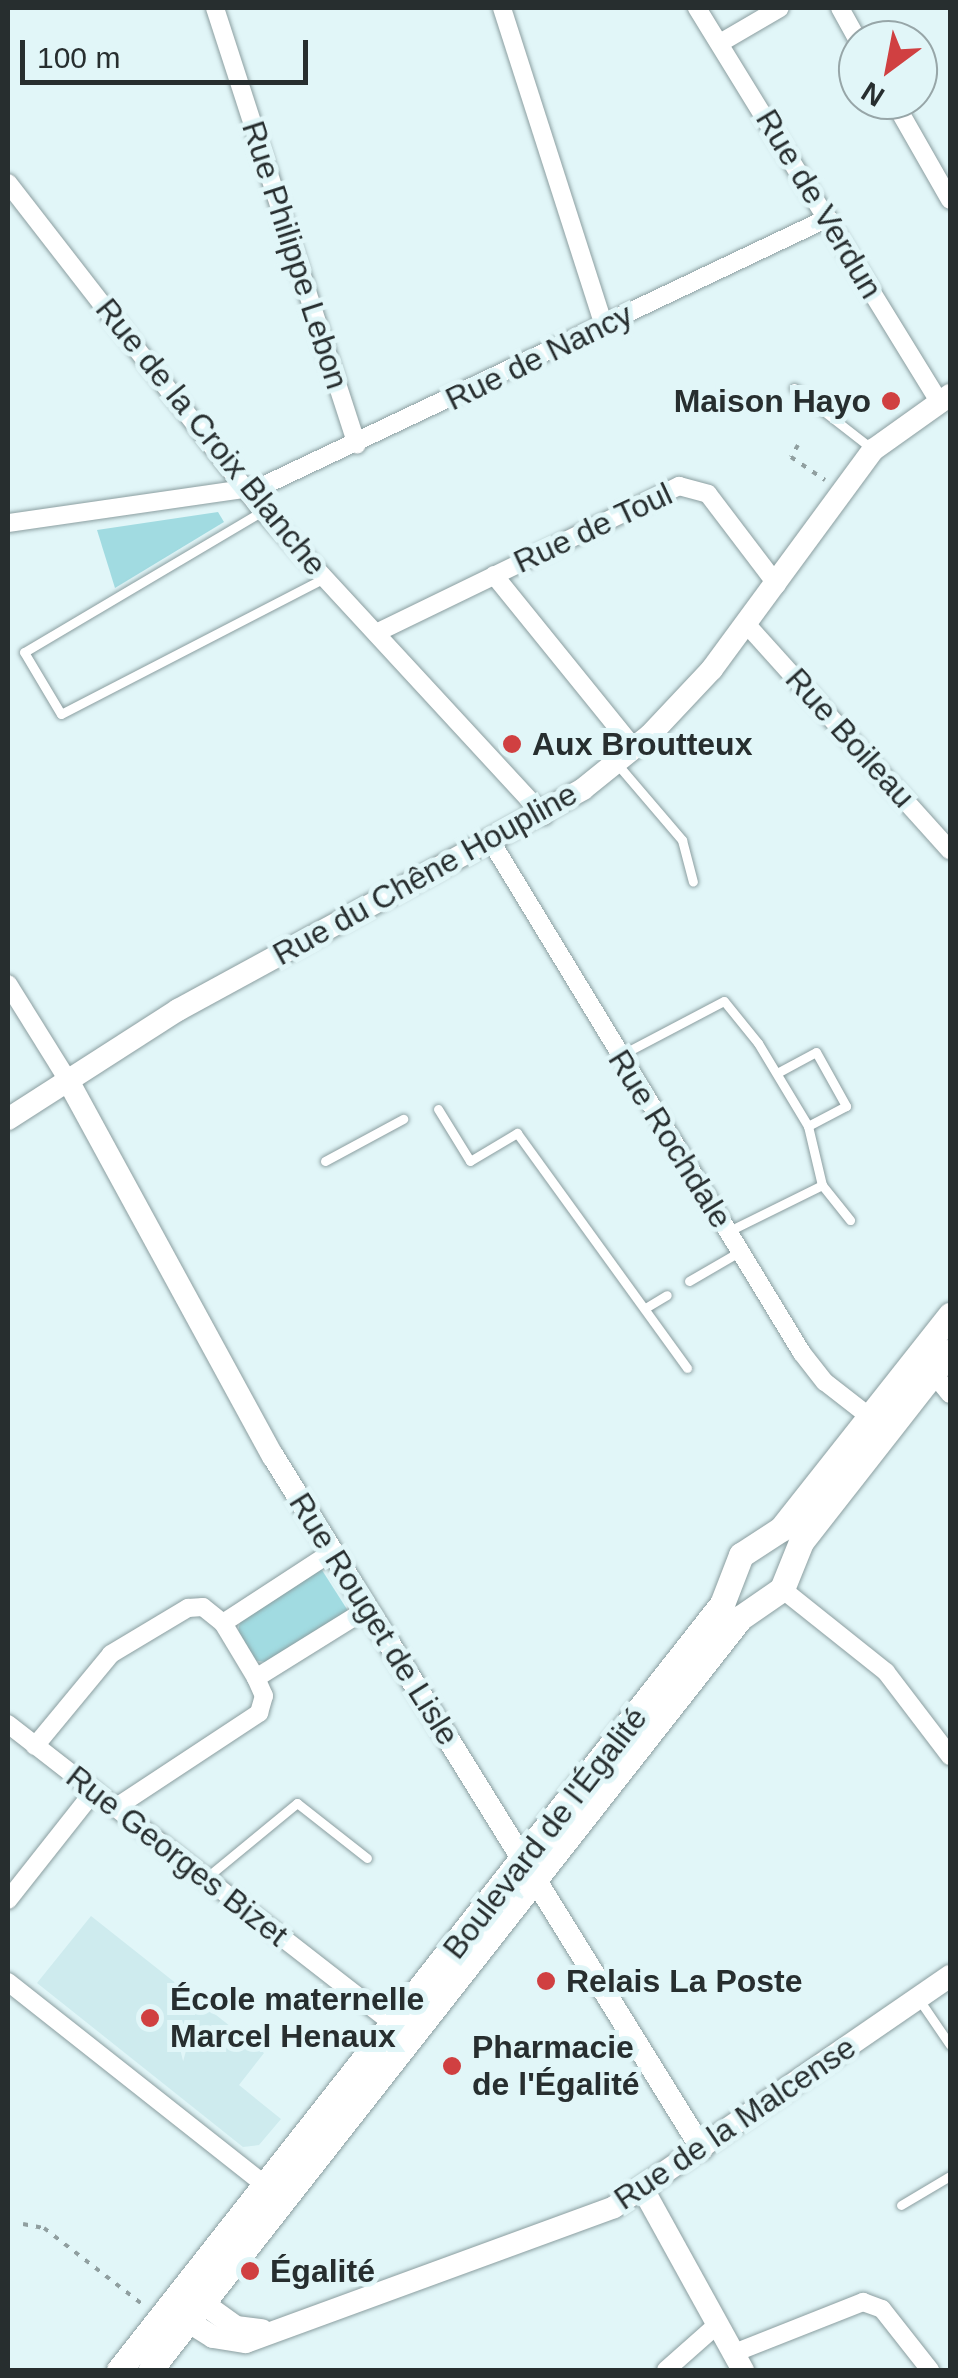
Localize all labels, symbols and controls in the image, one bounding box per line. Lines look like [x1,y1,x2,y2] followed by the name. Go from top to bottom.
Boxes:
[25,20,312,82] scale bar
[838,20,938,120] north arrow
[37,41,120,74] text: 100 m
[856,76,890,113] text: N
[748,103,890,305] street label: Rue de Verdun
[234,116,356,394] street label: Rue Philippe Lebon
[87,291,335,583] street label: Rue de la Croix Blanche
[439,295,639,419] street label: Rue de Nancy
[674,382,871,420] place label: Maison Hayo
[880,390,902,412] marker: Maison Hayo
[507,475,679,581] street label: Rue de Toul
[777,660,923,816] street label: Rue Boileau
[532,725,752,763] place label: Aux Broutteux
[501,733,523,755] marker: Aux Broutteux
[266,774,584,974] street label: Rue du Chêne Houpline
[600,1043,740,1235] street label: Rue Rochdale
[281,1486,467,1752] street label: Rue Rouget de Lisle
[435,1700,655,1966] street label: Boulevard de l'Égalité
[59,1758,295,1954] street label: Rue Georges Bizet
[566,1962,803,2000] place label: Relais La Poste
[535,1970,557,1992] marker: Relais La Poste
[170,1981,424,2056] place label: École maternelle Marcel Henaux
[139,2007,161,2029] marker: École maternelle Marcel Henaux
[607,2028,863,2218] street label: Rue de la Malcense
[472,2029,640,2104] place label: Pharmacie de l'Égalité
[441,2055,463,2077] marker: Pharmacie de l'Égalité
[270,2252,375,2290] place label: Égalité
[239,2260,261,2282] marker: Égalité

